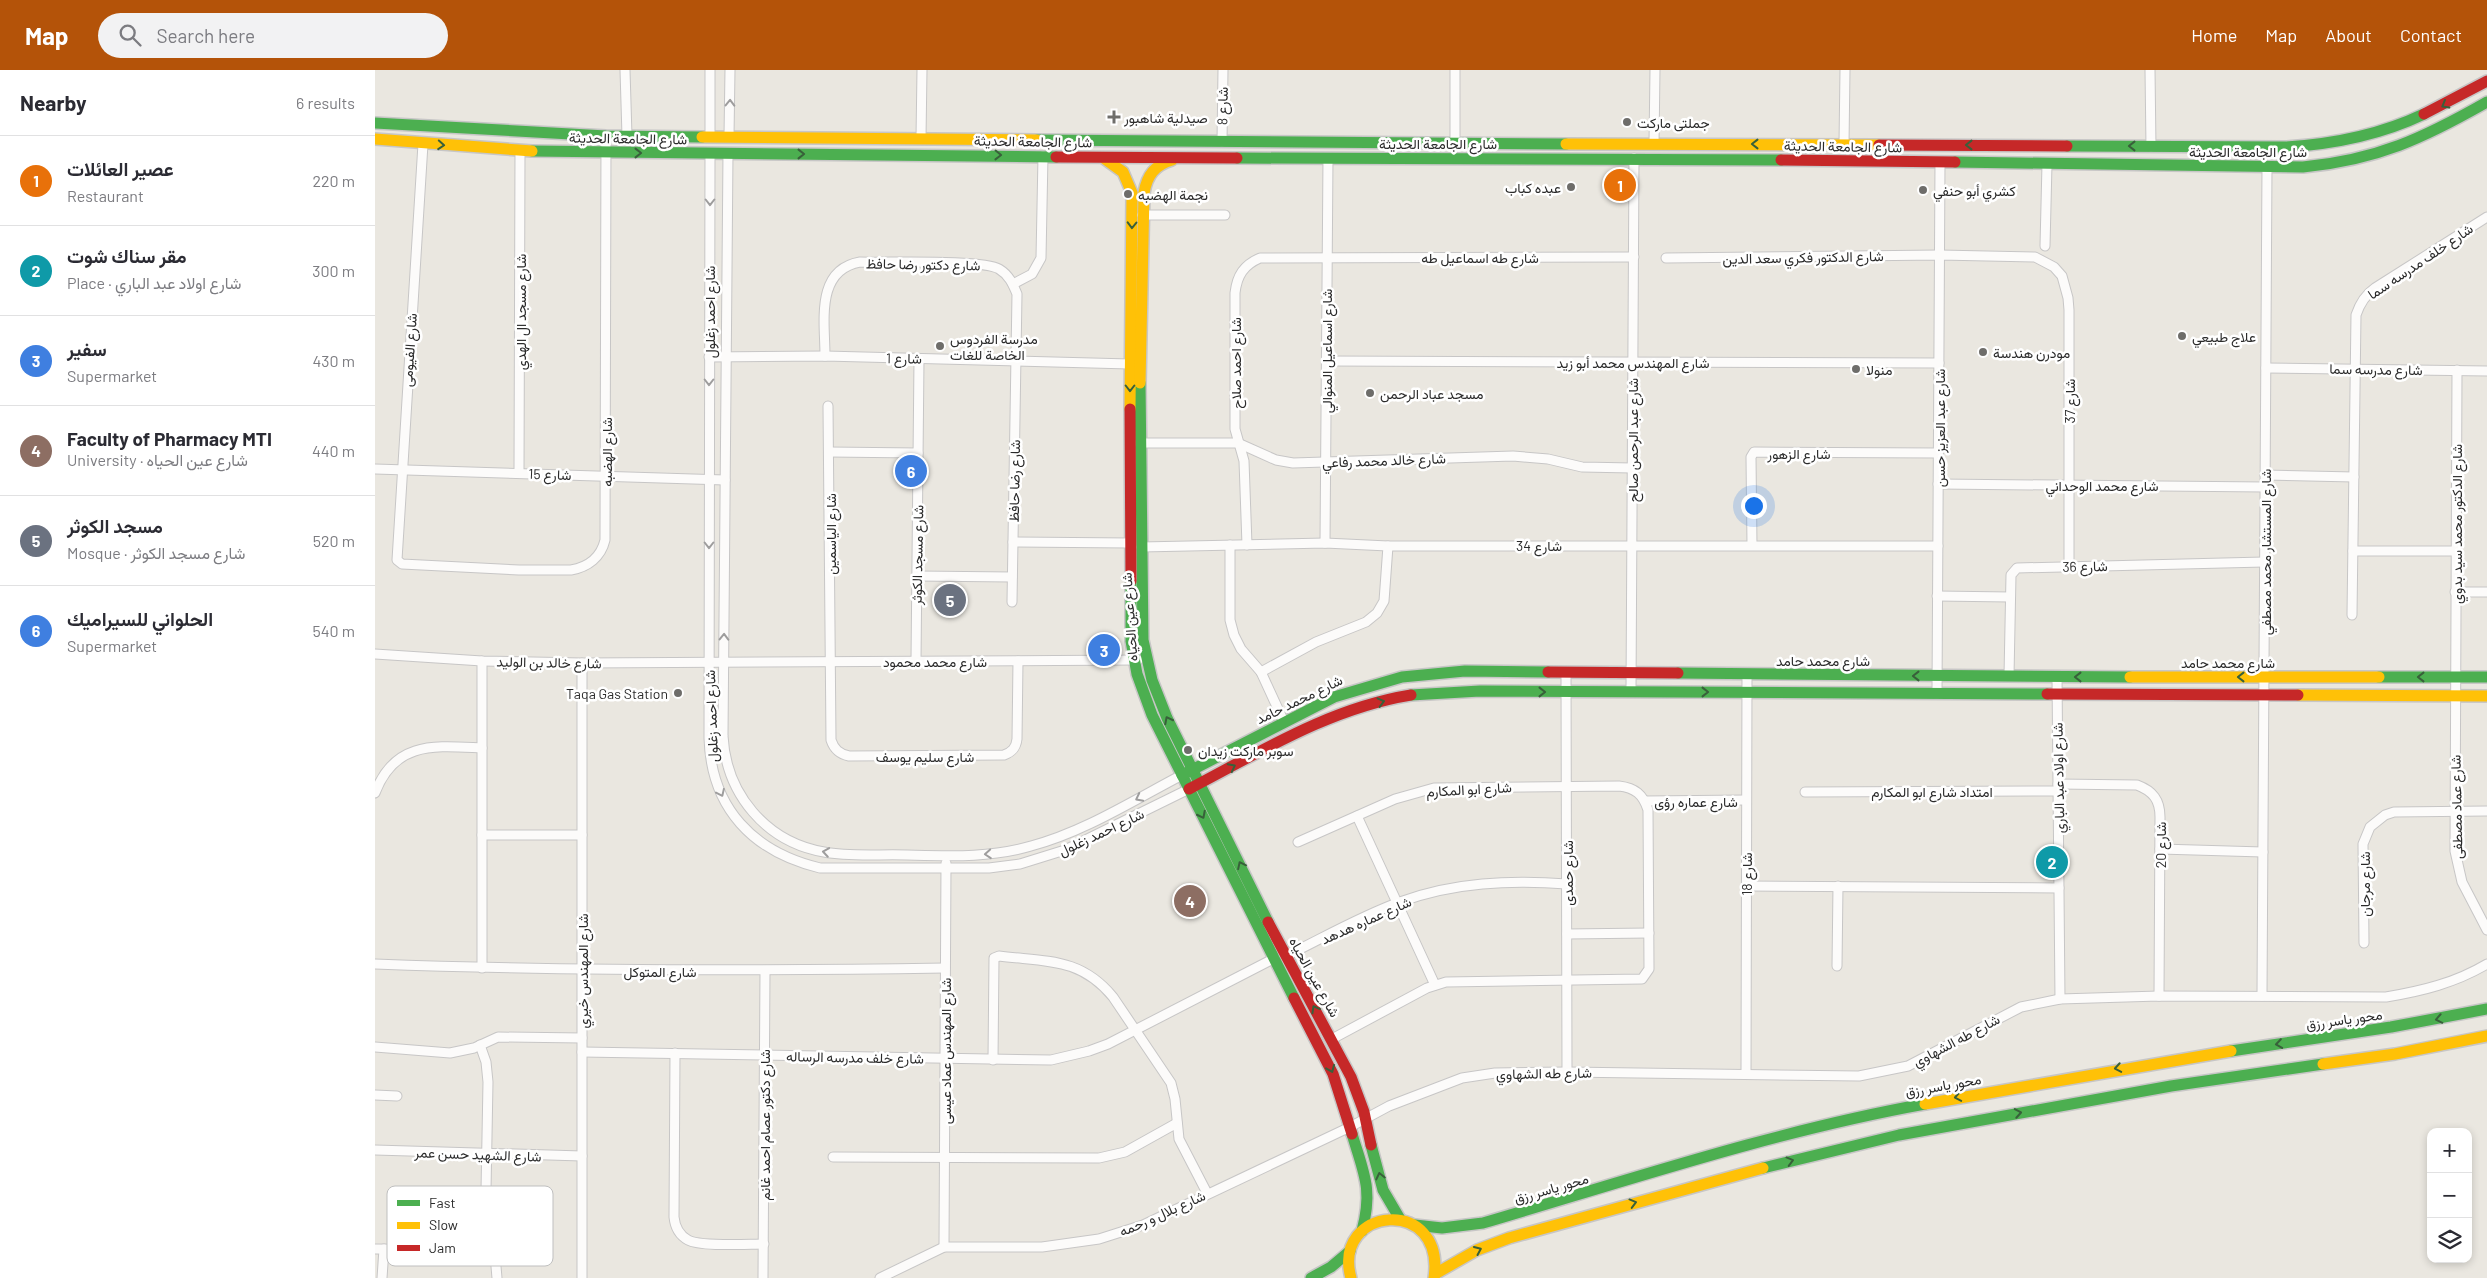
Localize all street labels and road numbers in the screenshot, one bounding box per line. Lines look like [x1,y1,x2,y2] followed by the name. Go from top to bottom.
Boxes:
[1213,87,1234,125] street label: شارع 8
[569,128,687,151] street label: شارع الجامعة الحديثة
[974,131,1092,154] street label: شارع الجامعة الحديثة
[1379,135,1497,155] street label: شارع الجامعة الحديثة
[1784,136,1902,159] street label: شارع الجامعة الحديثة
[2189,143,2307,163] street label: شارع الجامعة الحديثة
[2364,220,2477,305] street label: شارع خلف مدرسه سما
[1722,247,1884,271] street label: شارع الدكتور فكري سعد الدين
[1421,249,1539,269] street label: شارع طه اسماعيل طه
[512,254,533,370] street label: شارع مسجد ال الهدي
[866,255,980,276] street label: شارع دكتور رضا حافظ
[701,266,721,358] street label: شارع احمد زغلول
[1318,289,1339,413] street label: شارع اسماعيل المنوالي
[398,312,423,388] street label: شارع الفيومى
[1227,317,1247,409] street label: شارع احمد صلاح
[886,349,922,370] street label: شارع 1
[1556,354,1710,374] street label: شارع المهندس محمد أبو زيد
[2329,360,2423,381] street label: شارع مدرسه سما
[1931,369,1951,487] street label: شارع عبد العزيز حسن
[1624,378,1644,502] street label: شارع عبد الرحمن صالح
[2061,379,2081,423] street label: شارع 37
[598,417,618,487] street label: شارع الهضبه
[1005,439,1026,523] street label: شارع رضا حافظ
[2448,444,2469,604] street label: شارع الدكتور محمد سيد بدوي
[1766,445,1831,465] street label: شارع الزهور
[1322,449,1446,475] street label: شارع خالد محمد رفاعي
[528,465,572,486] street label: شارع 15
[2257,469,2278,635] street label: شارع المستشار محمد مصطفي
[2046,477,2158,498] street label: شارع محمد الوحداني
[822,493,842,575] street label: شارع الياسمين
[908,505,929,606] street label: شارع مسجد الكوثر
[1516,537,1562,557] street label: شارع 34
[2062,557,2108,578] street label: شارع 36
[1117,572,1144,662] street label: شارع عين الحياه
[1776,652,1870,672] street label: شارع محمد حامد
[496,653,602,674] street label: شارع خالد بن الوليد
[883,653,987,673] street label: شارع محمد محمود
[2181,654,2275,674] street label: شارع محمد حامد
[701,669,724,763] street label: شارع احمد زغلول
[1253,671,1346,730] street label: شارع محمد حامد
[2049,722,2071,834] street label: شارع اولاد عبد الباري
[876,748,974,768] street label: شارع سليم يوسف
[2447,755,2468,859] street label: شارع عماد مصطفى
[1426,778,1512,803] street label: شارع ابو المكارم
[1871,783,1993,803] street label: امتداد شارع ابو المكارم
[1654,793,1738,813] street label: شارع عماره رؤى
[1055,805,1148,862] street label: شارع احمد زغلول
[2152,822,2172,868] street label: شارع 20
[1559,840,1579,906] street label: شارع حمدى
[2356,851,2376,917] street label: شارع مرجان
[1738,852,1758,896] street label: شارع 18
[1318,892,1415,950] street label: شارع عماره هدهد
[574,914,595,1028] street label: شارع المهندس خيري
[1283,934,1344,1021] street label: شارع عين الحياه
[623,963,697,983] street label: شارع المتوكل
[937,978,957,1124] street label: شارع المهندس عماد عيسى
[2305,1005,2383,1034] street label: محور ياسر رزق
[1910,1010,2004,1074] street label: شارع طه الشهاوي
[786,1047,924,1070] street label: شارع خلف مدرسه الرساله
[756,1049,776,1201] street label: شارع دكتور عصام احمد غانم
[1496,1064,1592,1086] street label: شارع طه الشهاوي
[1904,1070,1982,1101] street label: محور ياسر رزق
[413,1143,542,1168] street label: شارع الشهيد حسن عمر
[1512,1169,1591,1208] street label: محور ياسر رزق
[1116,1186,1209,1242] street label: شارع بلال و رحمه

